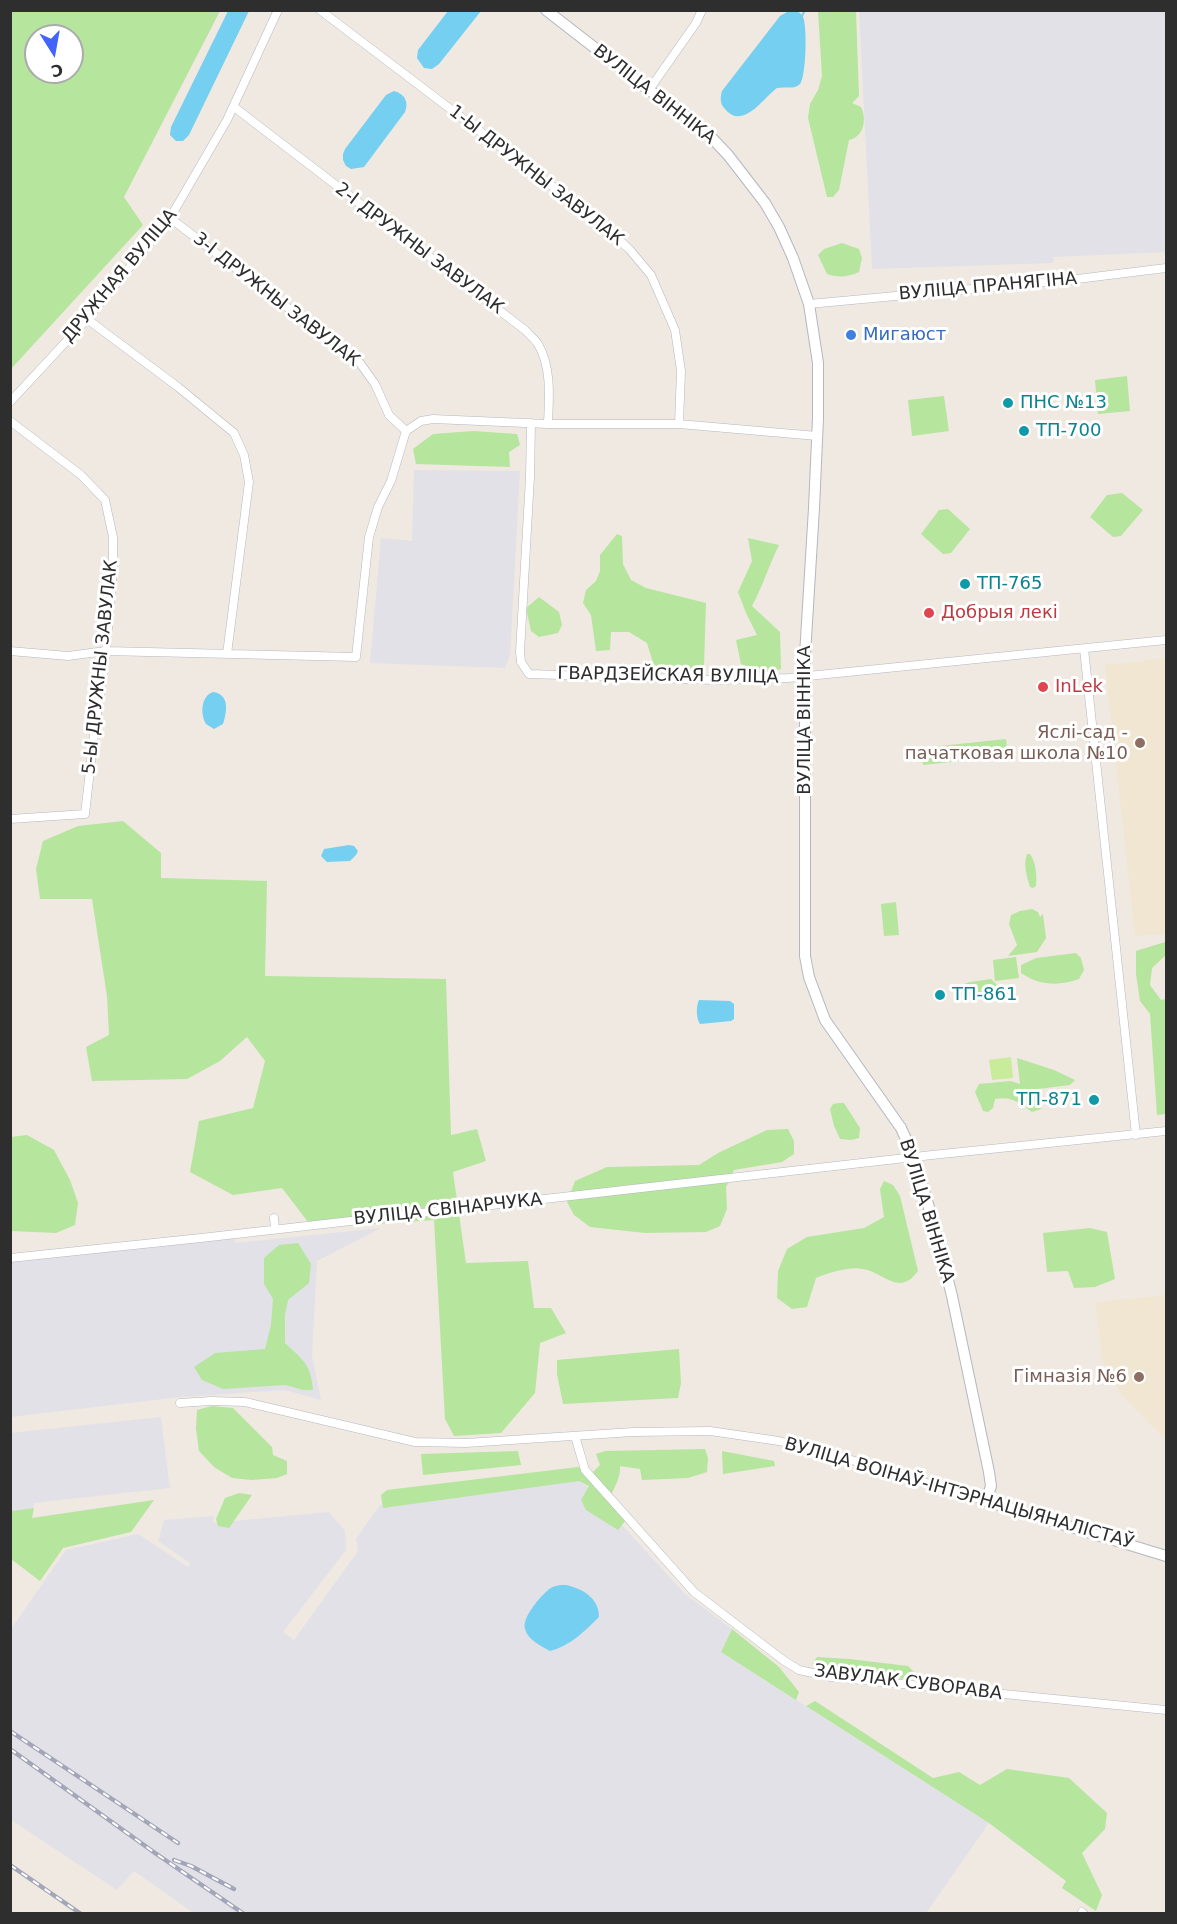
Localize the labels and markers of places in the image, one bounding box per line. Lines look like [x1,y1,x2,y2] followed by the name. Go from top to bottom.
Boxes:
[863,324,946,346] place label: Мигаюст
[844,328,858,342] marker: Мигаюст
[1020,392,1107,414] place label: ПНС №13
[1001,396,1015,410] marker: ПНС №13
[1036,420,1101,442] place label: ТП-700
[1017,424,1031,438] marker: ТП-700
[977,573,1042,595] place label: ТП-765
[958,577,972,591] marker: ТП-765
[941,602,1058,624] place label: Добрыя лекі
[922,606,936,620] marker: Добрыя лекі
[1055,676,1103,698] place label: InLek
[1036,680,1050,694] marker: InLek
[905,722,1128,764] place label: Яслі-сад - пачатковая школа №10
[1133,736,1147,750] marker: Яслі-сад - пачатковая школа №10
[952,984,1017,1006] place label: ТП-861
[933,988,947,1002] marker: ТП-861
[1017,1089,1082,1111] place label: ТП-871
[1087,1093,1101,1107] marker: ТП-871
[1013,1366,1127,1388] place label: Гімназія №6
[1132,1370,1146,1384] marker: Гімназія №6

